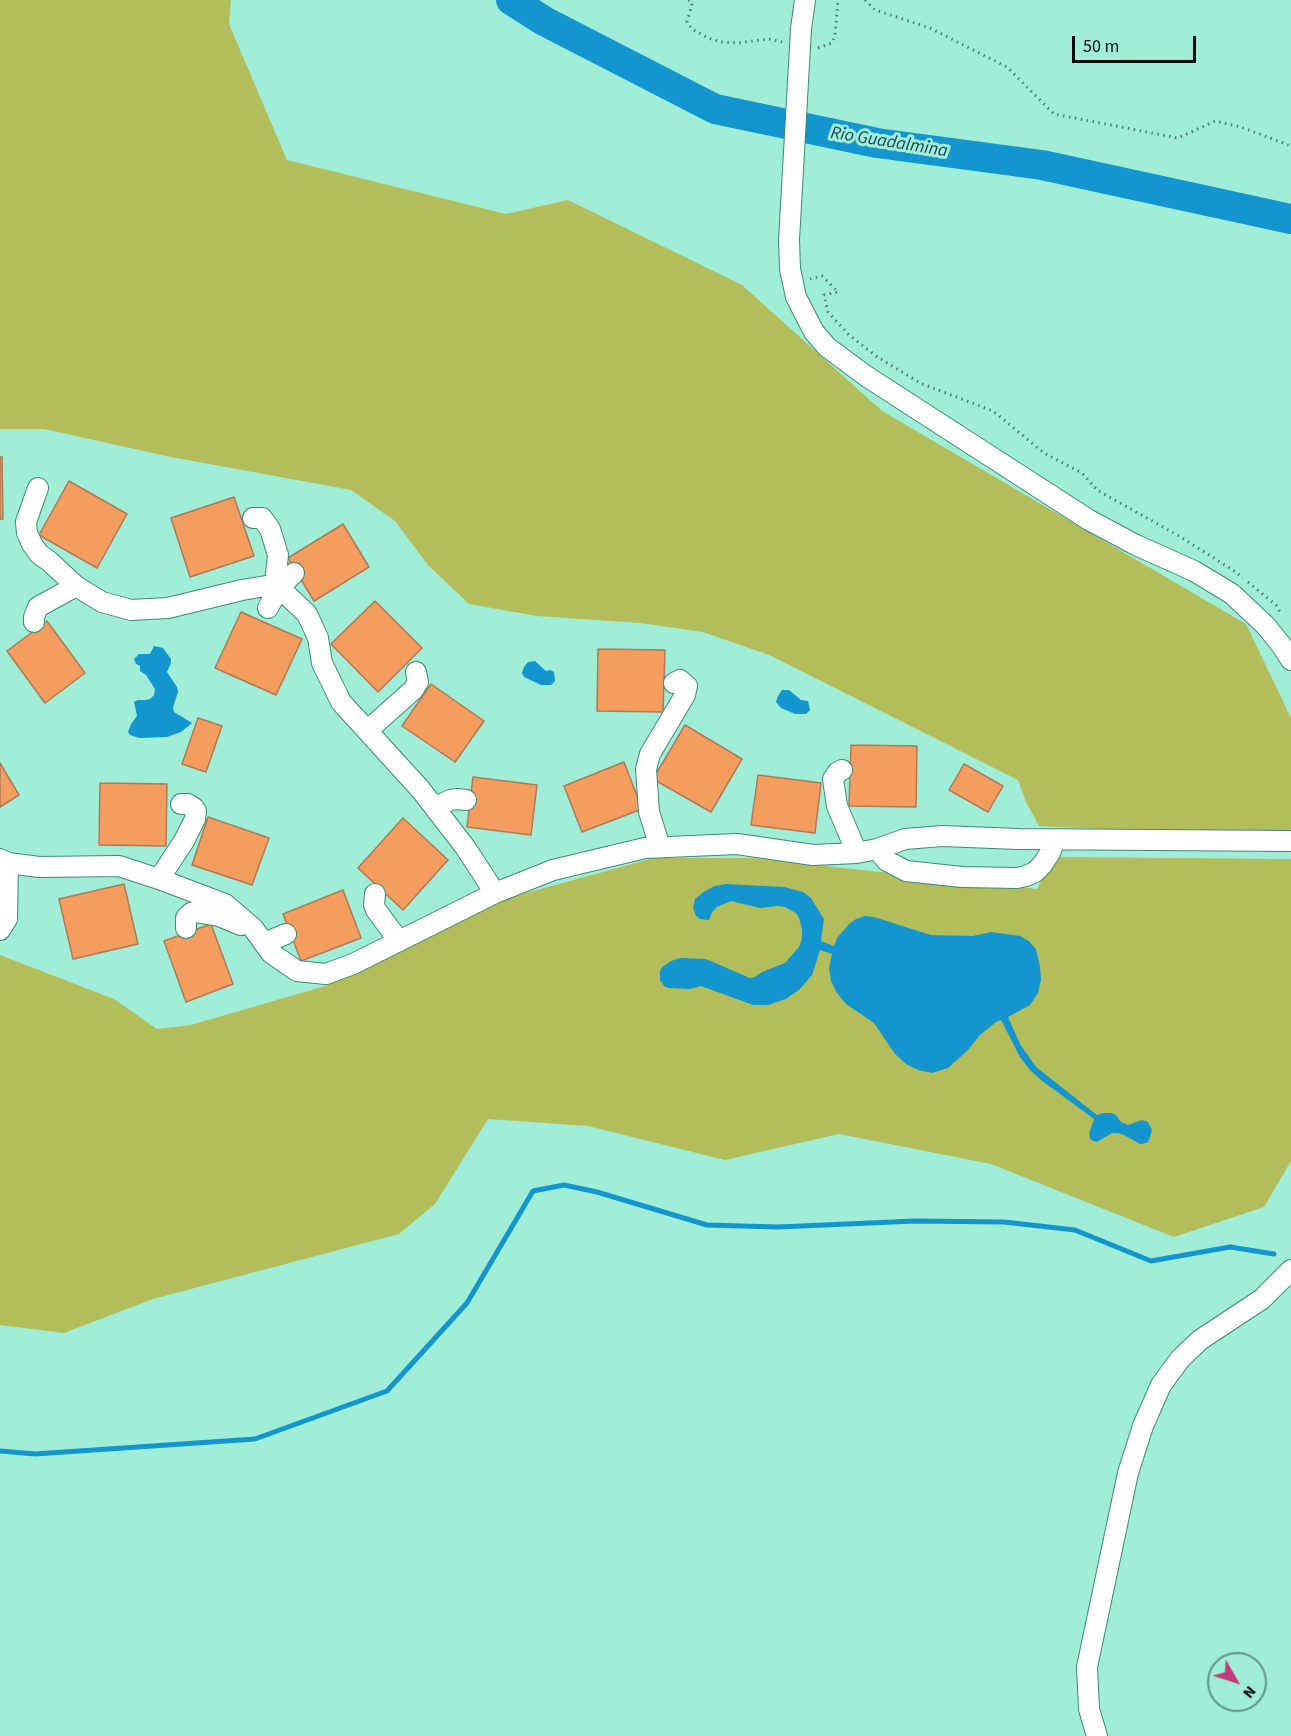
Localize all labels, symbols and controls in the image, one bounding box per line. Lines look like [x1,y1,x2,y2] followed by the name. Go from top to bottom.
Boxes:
[1075,24,1200,62] scale bar
[1083,34,1119,59] text: 50 m
[829,123,949,163] water label: Rio Guadalmina
[1207,1652,1267,1712] north arrow
[1238,1681,1261,1703] text: N

